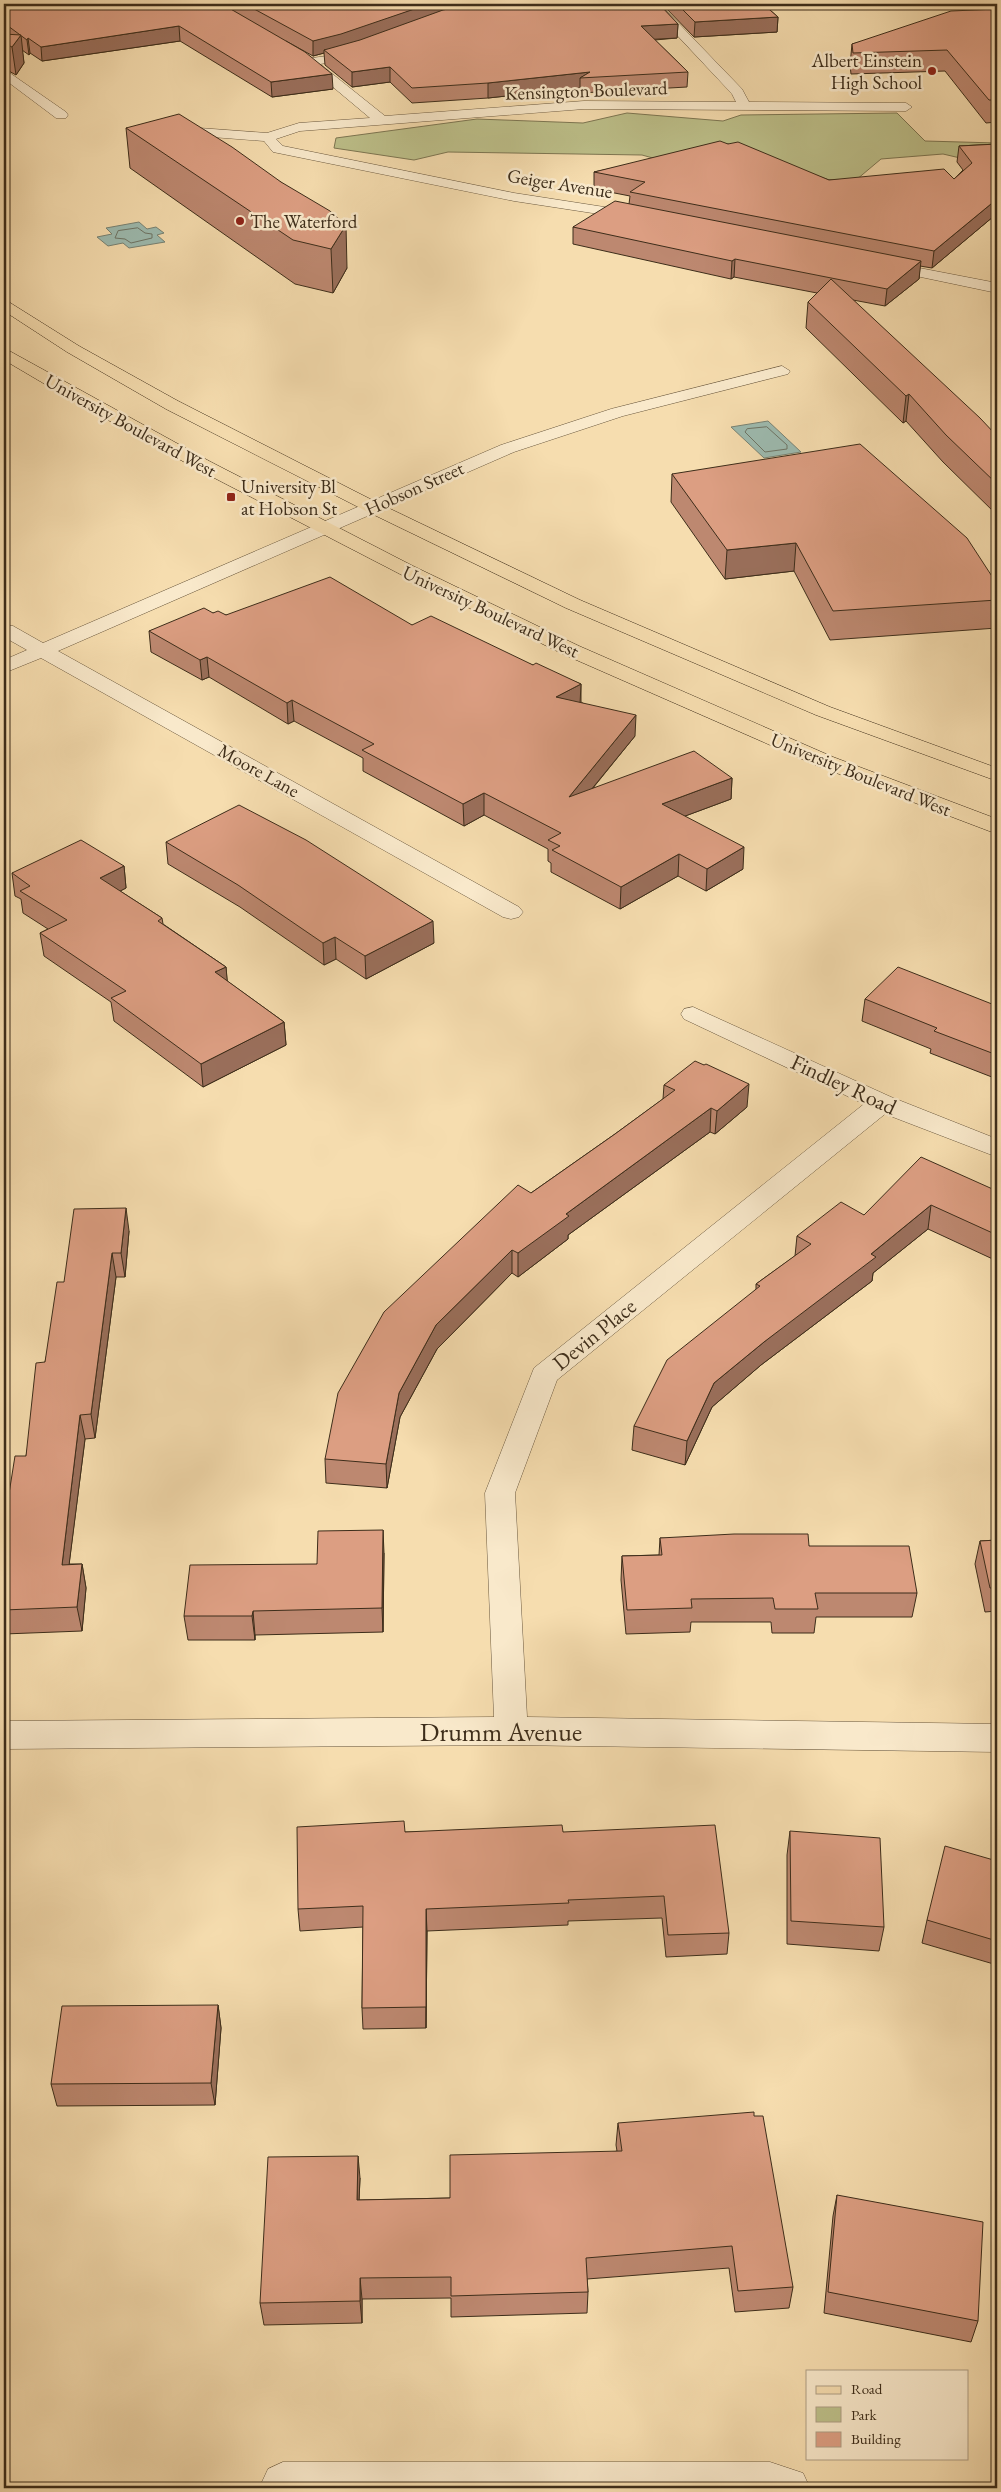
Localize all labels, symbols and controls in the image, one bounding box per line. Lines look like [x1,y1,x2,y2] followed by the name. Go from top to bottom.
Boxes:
[810,48,922,95] place label: Albert Einstein High School
[926,65,938,77] marker: Albert Einstein High School
[504,75,668,106] street label: Kensington Boulevard
[505,163,614,204] street label: Geiger Avenue
[250,209,358,234] place label: The Waterford
[234,215,246,227] marker: The Waterford
[41,368,221,483] street label: University Boulevard West
[361,456,468,521] street label: Hobson Street
[241,474,337,521] place label: University Bl at Hobson St
[225,491,237,503] marker: University Bl at Hobson St
[398,560,583,663] street label: University Boulevard West
[767,727,955,822] street label: University Boulevard West
[214,738,304,803] street label: Moore Lane
[786,1047,902,1122] street label: Findley Road
[547,1292,642,1377] street label: Devin Place
[420,1715,582,1749] street label: Drumm Avenue
[806,2370,968,2460] legend
[851,2379,883,2398] text: Road
[851,2405,878,2424] text: Park
[851,2429,901,2448] text: Building

